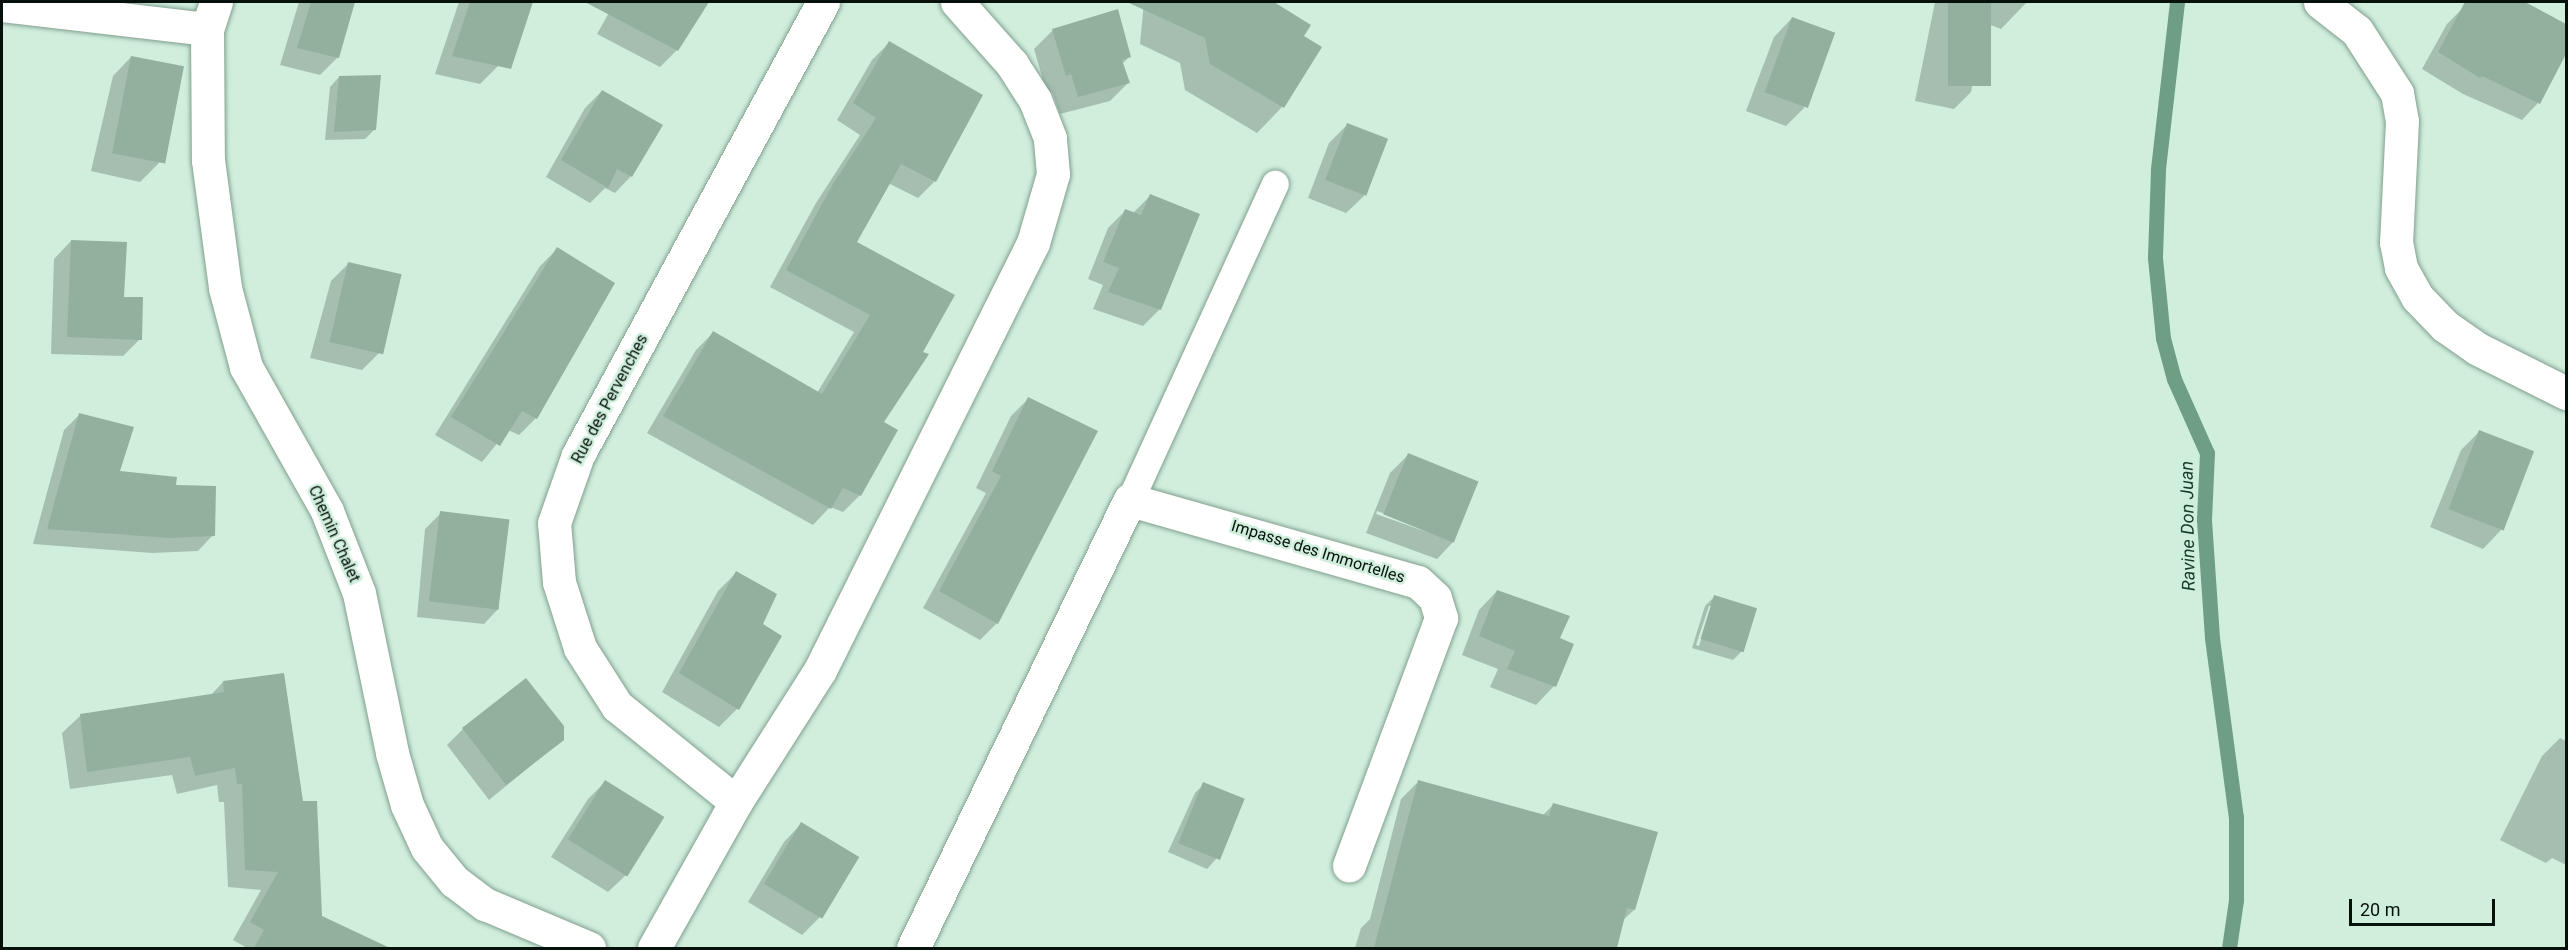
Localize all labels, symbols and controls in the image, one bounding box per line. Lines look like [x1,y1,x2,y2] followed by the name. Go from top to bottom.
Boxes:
[568,331,652,467] street label: Rue des Pervenches
[2176,461,2200,591] water label: Ravine Don Juan
[304,483,364,585] street label: Chemin Chalet
[1229,516,1407,588] street label: Impasse des Immortelles
[2352,887,2498,925] scale bar
[2360,899,2400,920] text: 20 m

